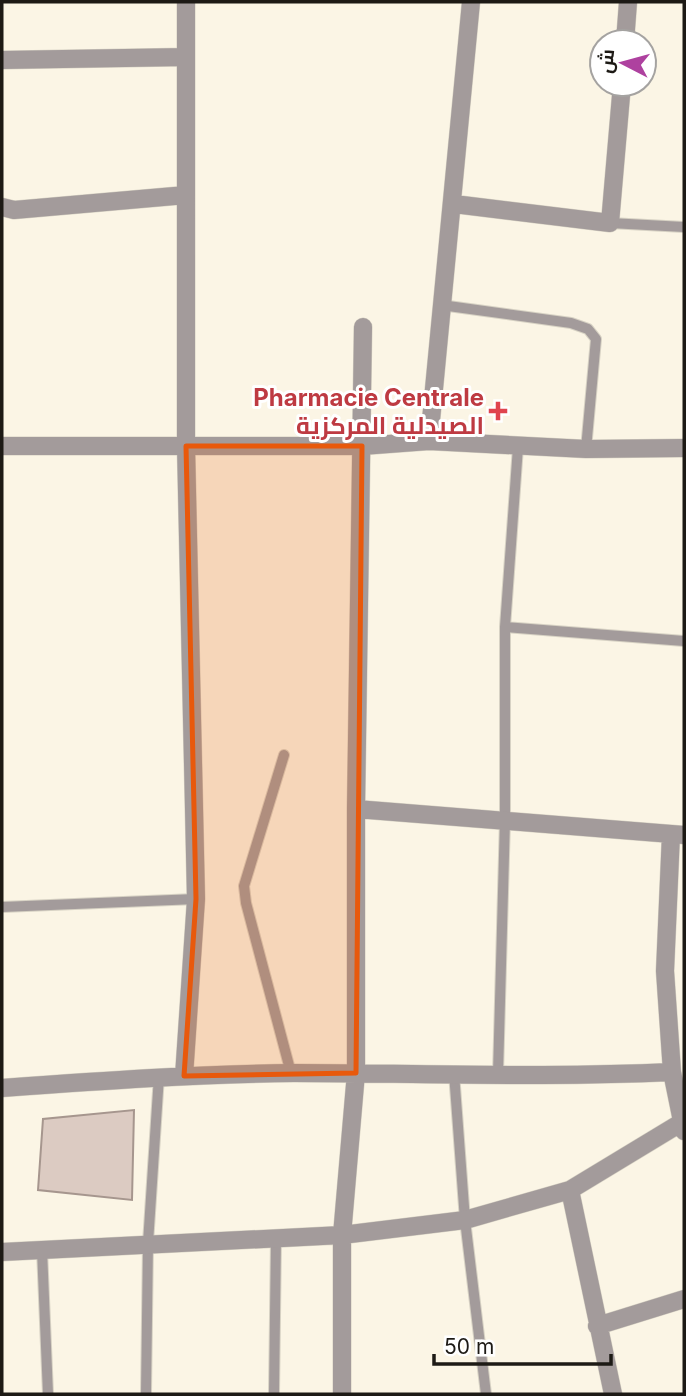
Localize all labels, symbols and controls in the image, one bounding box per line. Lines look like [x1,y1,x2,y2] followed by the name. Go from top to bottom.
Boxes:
[588,28,658,98] north arrow
[594,48,619,75] text: ش
[253,383,484,440] place label: Pharmacie Centrale الصيدلية المركزية
[490,403,506,419] marker: Pharmacie Centrale الصيدلية المركزية
[434,1322,611,1366] scale bar
[444,1334,494,1359] text: 50 m

